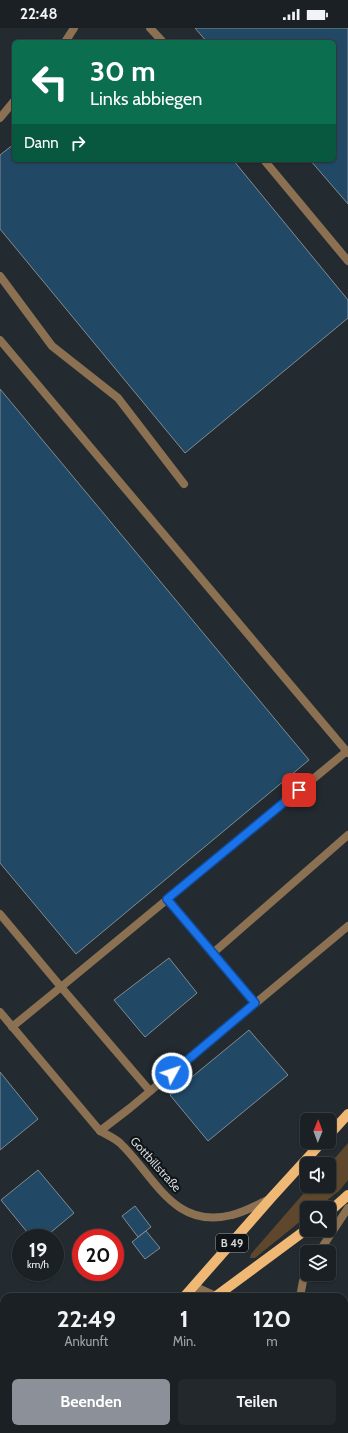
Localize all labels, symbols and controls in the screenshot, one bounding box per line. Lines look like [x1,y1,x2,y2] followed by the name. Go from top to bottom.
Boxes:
[20,5,58,23] text: 22:48
[90,54,156,88] text: 30 m
[24,56,76,108] icon: left
[90,88,202,110] text: Links abbiegen
[67,132,89,154] icon: right
[24,134,59,152] text: Dann
[282,773,316,807] pin
[288,779,310,801] icon: arrive
[151,1052,193,1094] position arrow
[300,1113,336,1149] north arrow
[300,1113,336,1281] map controls
[127,1133,185,1195] street label: Gottbillstraße
[300,1157,336,1193] button: sound
[300,1201,336,1237] button: search
[72,1229,124,1281] speed limit sign: 20
[216,1234,248,1252] road number: B 49
[29,1238,47,1262] text: 19
[300,1245,336,1281] button: layers
[27,1258,49,1271] text: km/h
[57,1304,116,1333] text: 22:49
[180,1304,189,1333] text: 1
[253,1304,291,1333] text: 120
[64,1333,108,1349] text: Ankunft
[173,1333,196,1349] text: Min.
[266,1333,278,1349] text: m
[12,1379,170,1425] button: Beenden
[178,1379,336,1425] button: Teilen

